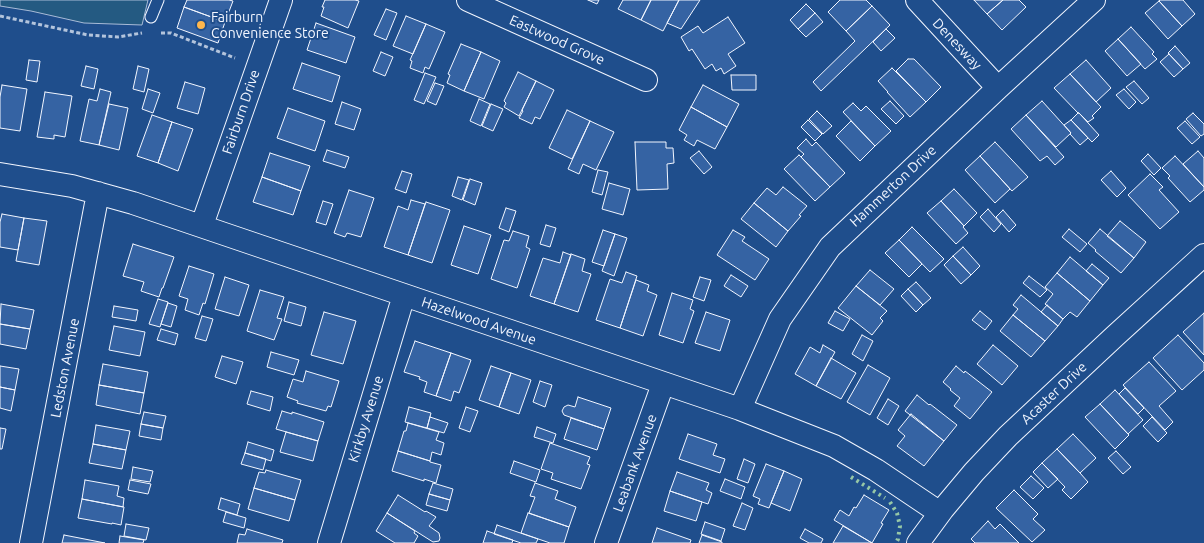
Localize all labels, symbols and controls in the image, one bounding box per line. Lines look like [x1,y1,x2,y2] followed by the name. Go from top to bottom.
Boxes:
[211,9,329,41] place label: Fairburn Convenience Store
[507,11,607,69] street label: Eastwood Grove
[929,15,985,73] street label: Denesway
[195,19,207,31] marker: Fairburn Convenience Store
[219,67,263,157] street label: Fairburn Drive
[846,142,940,230] street label: Hammerton Drive
[419,293,539,349] street label: Hazelwood Avenue
[47,317,83,419] street label: Ledston Avenue
[1018,358,1090,428] street label: Acaster Drive
[345,374,387,464] street label: Kirkby Avenue
[610,412,660,514] street label: Leabank Avenue

